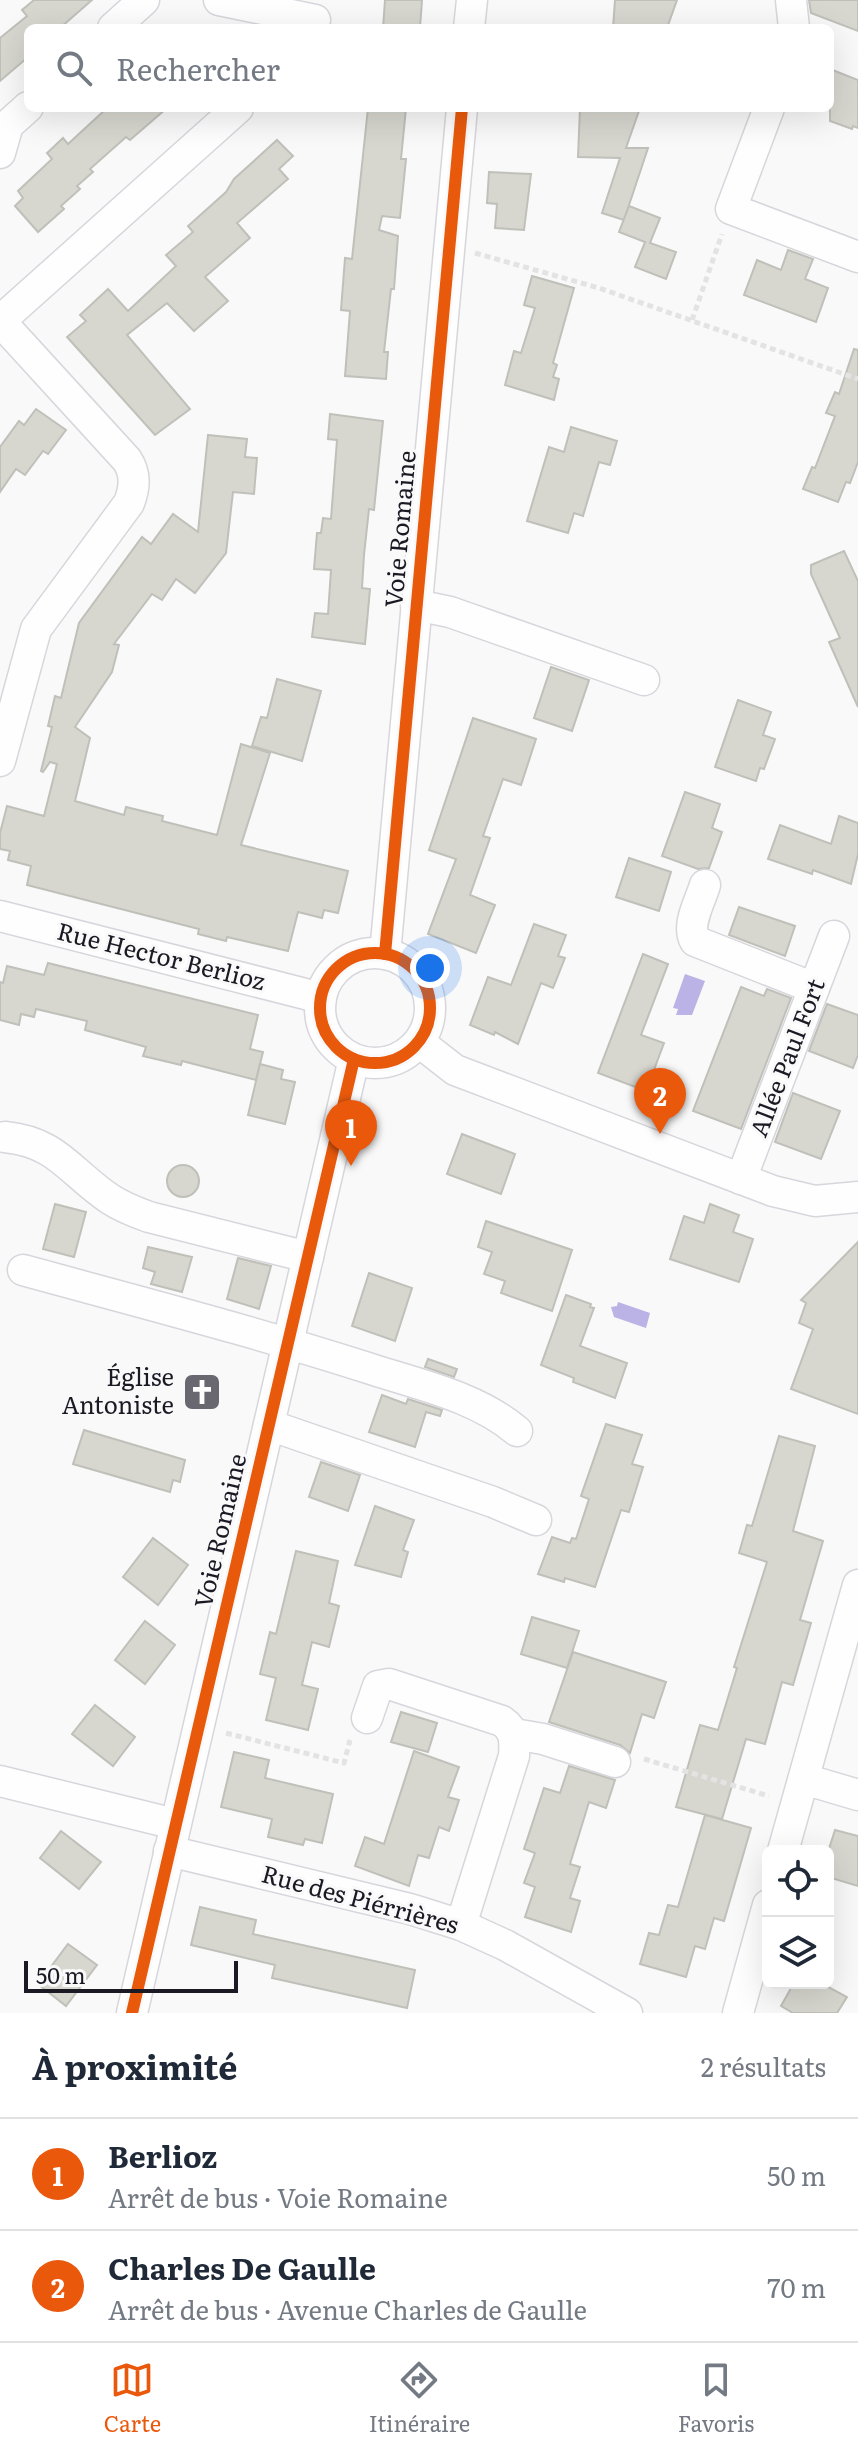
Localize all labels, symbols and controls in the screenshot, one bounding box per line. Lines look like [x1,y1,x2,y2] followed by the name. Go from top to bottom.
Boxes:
[24,24,834,112] search box
[52,46,96,90] icon: search
[116,46,280,90] text: Rechercher
[374,449,423,609] street label: Voie Romaine
[54,912,270,997] street label: Rue Hector Berlioz
[410,948,450,988] your location
[739,973,832,1141] street label: Allée Paul Fort
[634,1068,686,1134] pin: 2
[325,1100,377,1166] pin: 1
[62,1358,174,1421] place label: Église Antoniste
[181,1371,223,1413] church icon: Église Antoniste
[184,1450,253,1611] street label: Voie Romaine
[762,1845,834,1989] map controls
[762,1845,834,1917] button: locate
[258,1854,463,1941] street label: Rue des Piérrières
[762,1917,834,1989] button: layers
[24,1957,238,1993] scale bar
[36,1958,86,1991] text: 50 m
[32,2040,237,2090] text: À proximité
[701,2046,826,2085] text: 2 résultats
[108,2133,217,2177] text: Berlioz
[53,2155,63,2194] text: 1
[767,2155,826,2194] text: 50 m
[108,2177,448,2216] text: Arrêt de bus · Voie Romaine
[108,2245,376,2289] text: Charles De Gaulle
[51,2267,65,2306] text: 2
[767,2267,826,2306] text: 70 m
[108,2289,587,2328] text: Arrêt de bus · Avenue Charles de Gaulle
[104,2358,161,2439] tab: Carte
[369,2358,470,2439] tab: Itinéraire
[678,2358,754,2439] tab: Favoris

